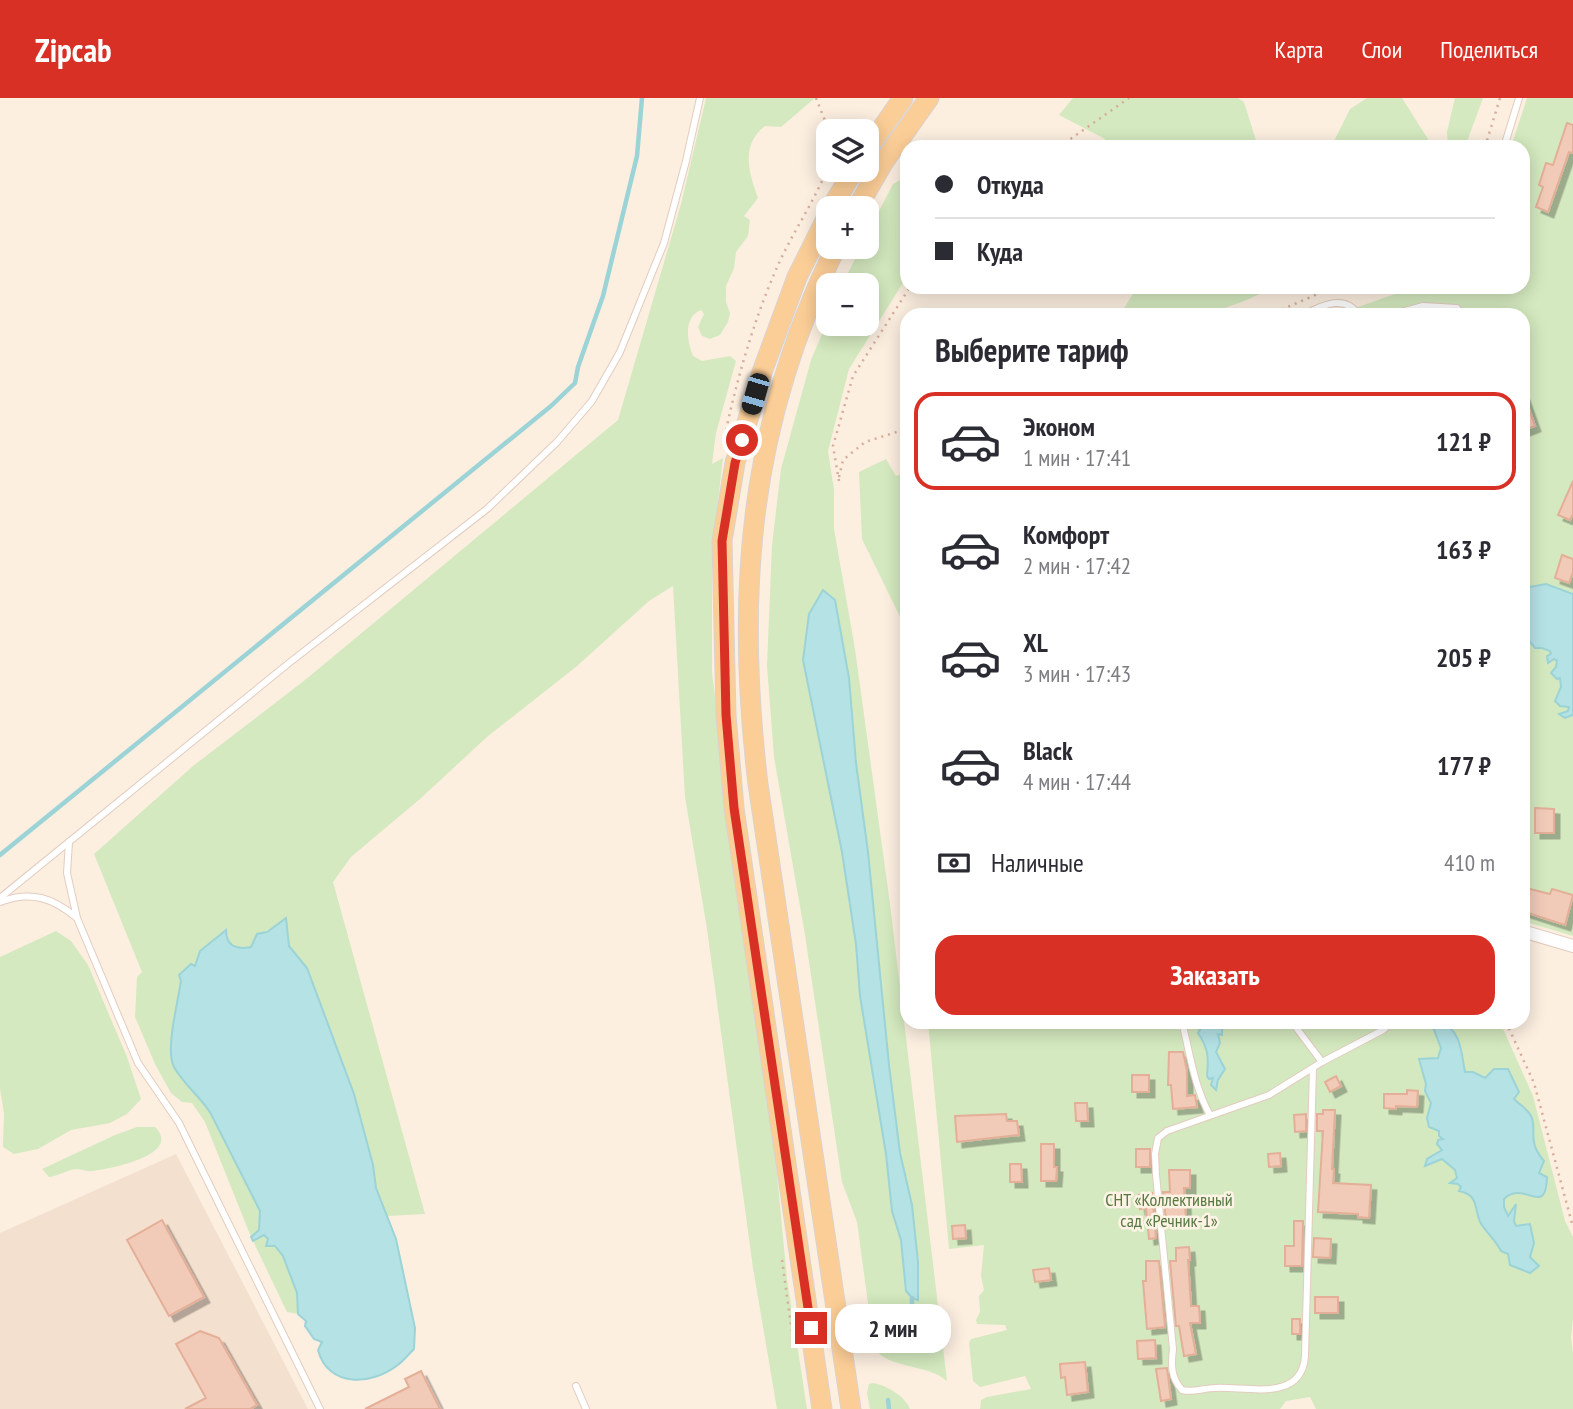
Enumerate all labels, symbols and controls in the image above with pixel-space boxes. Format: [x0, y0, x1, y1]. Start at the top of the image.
text: Zipcab [35, 28, 112, 71]
text: Карта [1275, 34, 1323, 65]
text: Слои [1361, 34, 1402, 65]
text: Поделиться [1440, 34, 1538, 65]
map controls [816, 119, 879, 336]
button: layers [816, 119, 879, 182]
text: Откуда [977, 168, 1044, 201]
button: + [816, 196, 879, 259]
text: Куда [977, 235, 1023, 268]
button: − [816, 273, 879, 336]
text: Выберите тариф [935, 329, 1129, 371]
car [740, 371, 771, 417]
icon: car [939, 410, 1002, 473]
text: Эконом [1023, 410, 1095, 443]
route start [726, 424, 758, 456]
text: 121 ₽ [1436, 425, 1491, 458]
text: 1 мин · 17:41 [1023, 443, 1131, 472]
icon: car [939, 518, 1002, 581]
text: Комфорт [1023, 518, 1109, 551]
text: 163 ₽ [1436, 533, 1491, 566]
text: 2 мин · 17:42 [1023, 551, 1131, 580]
icon: car [939, 626, 1002, 689]
text: XL [1023, 626, 1048, 659]
text: 205 ₽ [1436, 641, 1491, 674]
text: 3 мин · 17:43 [1023, 659, 1131, 688]
icon: car [939, 734, 1002, 797]
text: Black [1023, 734, 1073, 767]
text: 177 ₽ [1437, 749, 1491, 782]
text: 4 мин · 17:44 [1023, 767, 1131, 796]
icon: cash [935, 844, 973, 882]
text: Наличные [991, 846, 1084, 879]
text: 410 m [1444, 848, 1495, 877]
button: Заказать [935, 935, 1495, 1015]
park label: СНТ «Коллективный сад «Речник-1» [1105, 1188, 1233, 1232]
callout: 2 мин [836, 1304, 951, 1352]
route end [795, 1312, 827, 1344]
text: 2 мин [868, 1314, 918, 1343]

